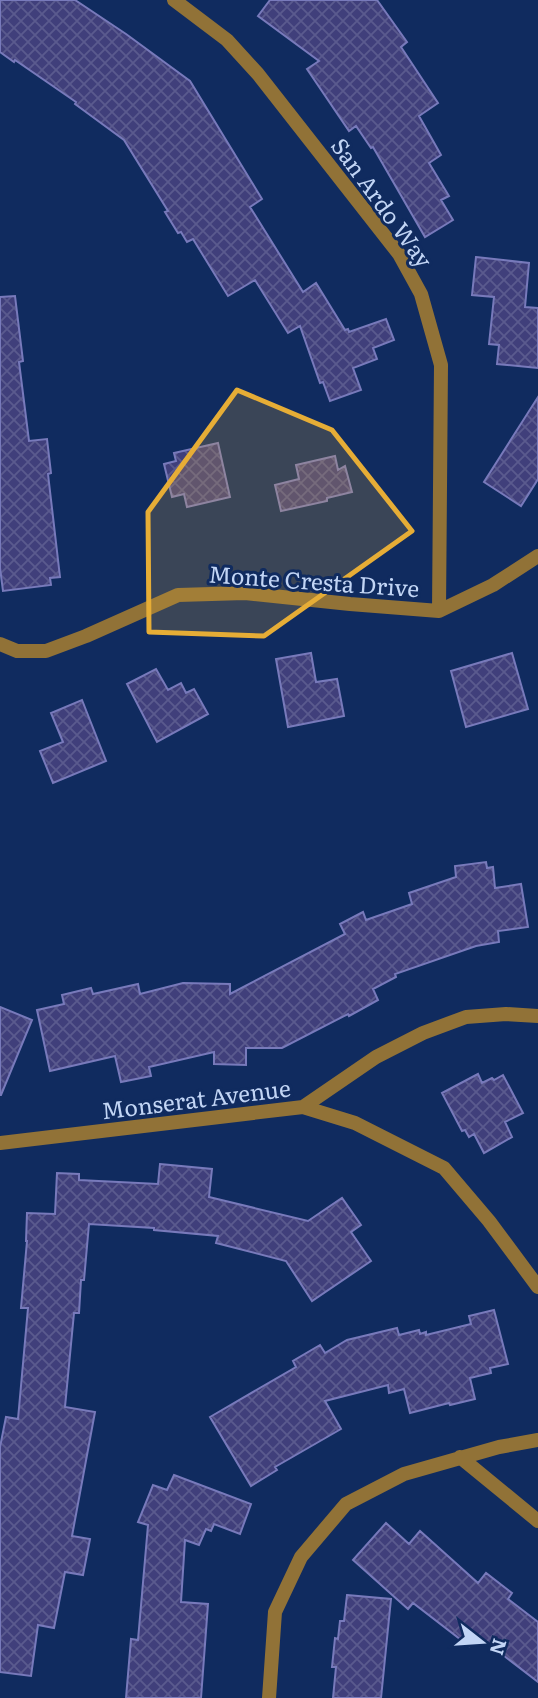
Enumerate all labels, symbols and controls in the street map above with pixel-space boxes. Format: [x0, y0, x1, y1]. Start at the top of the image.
street label: San Ardo Way [324, 130, 442, 275]
street label: Monte Cresta Drive [208, 556, 421, 604]
street label: Monserat Avenue [100, 1070, 293, 1126]
north arrow [447, 1607, 517, 1677]
text: N [483, 1636, 515, 1659]

